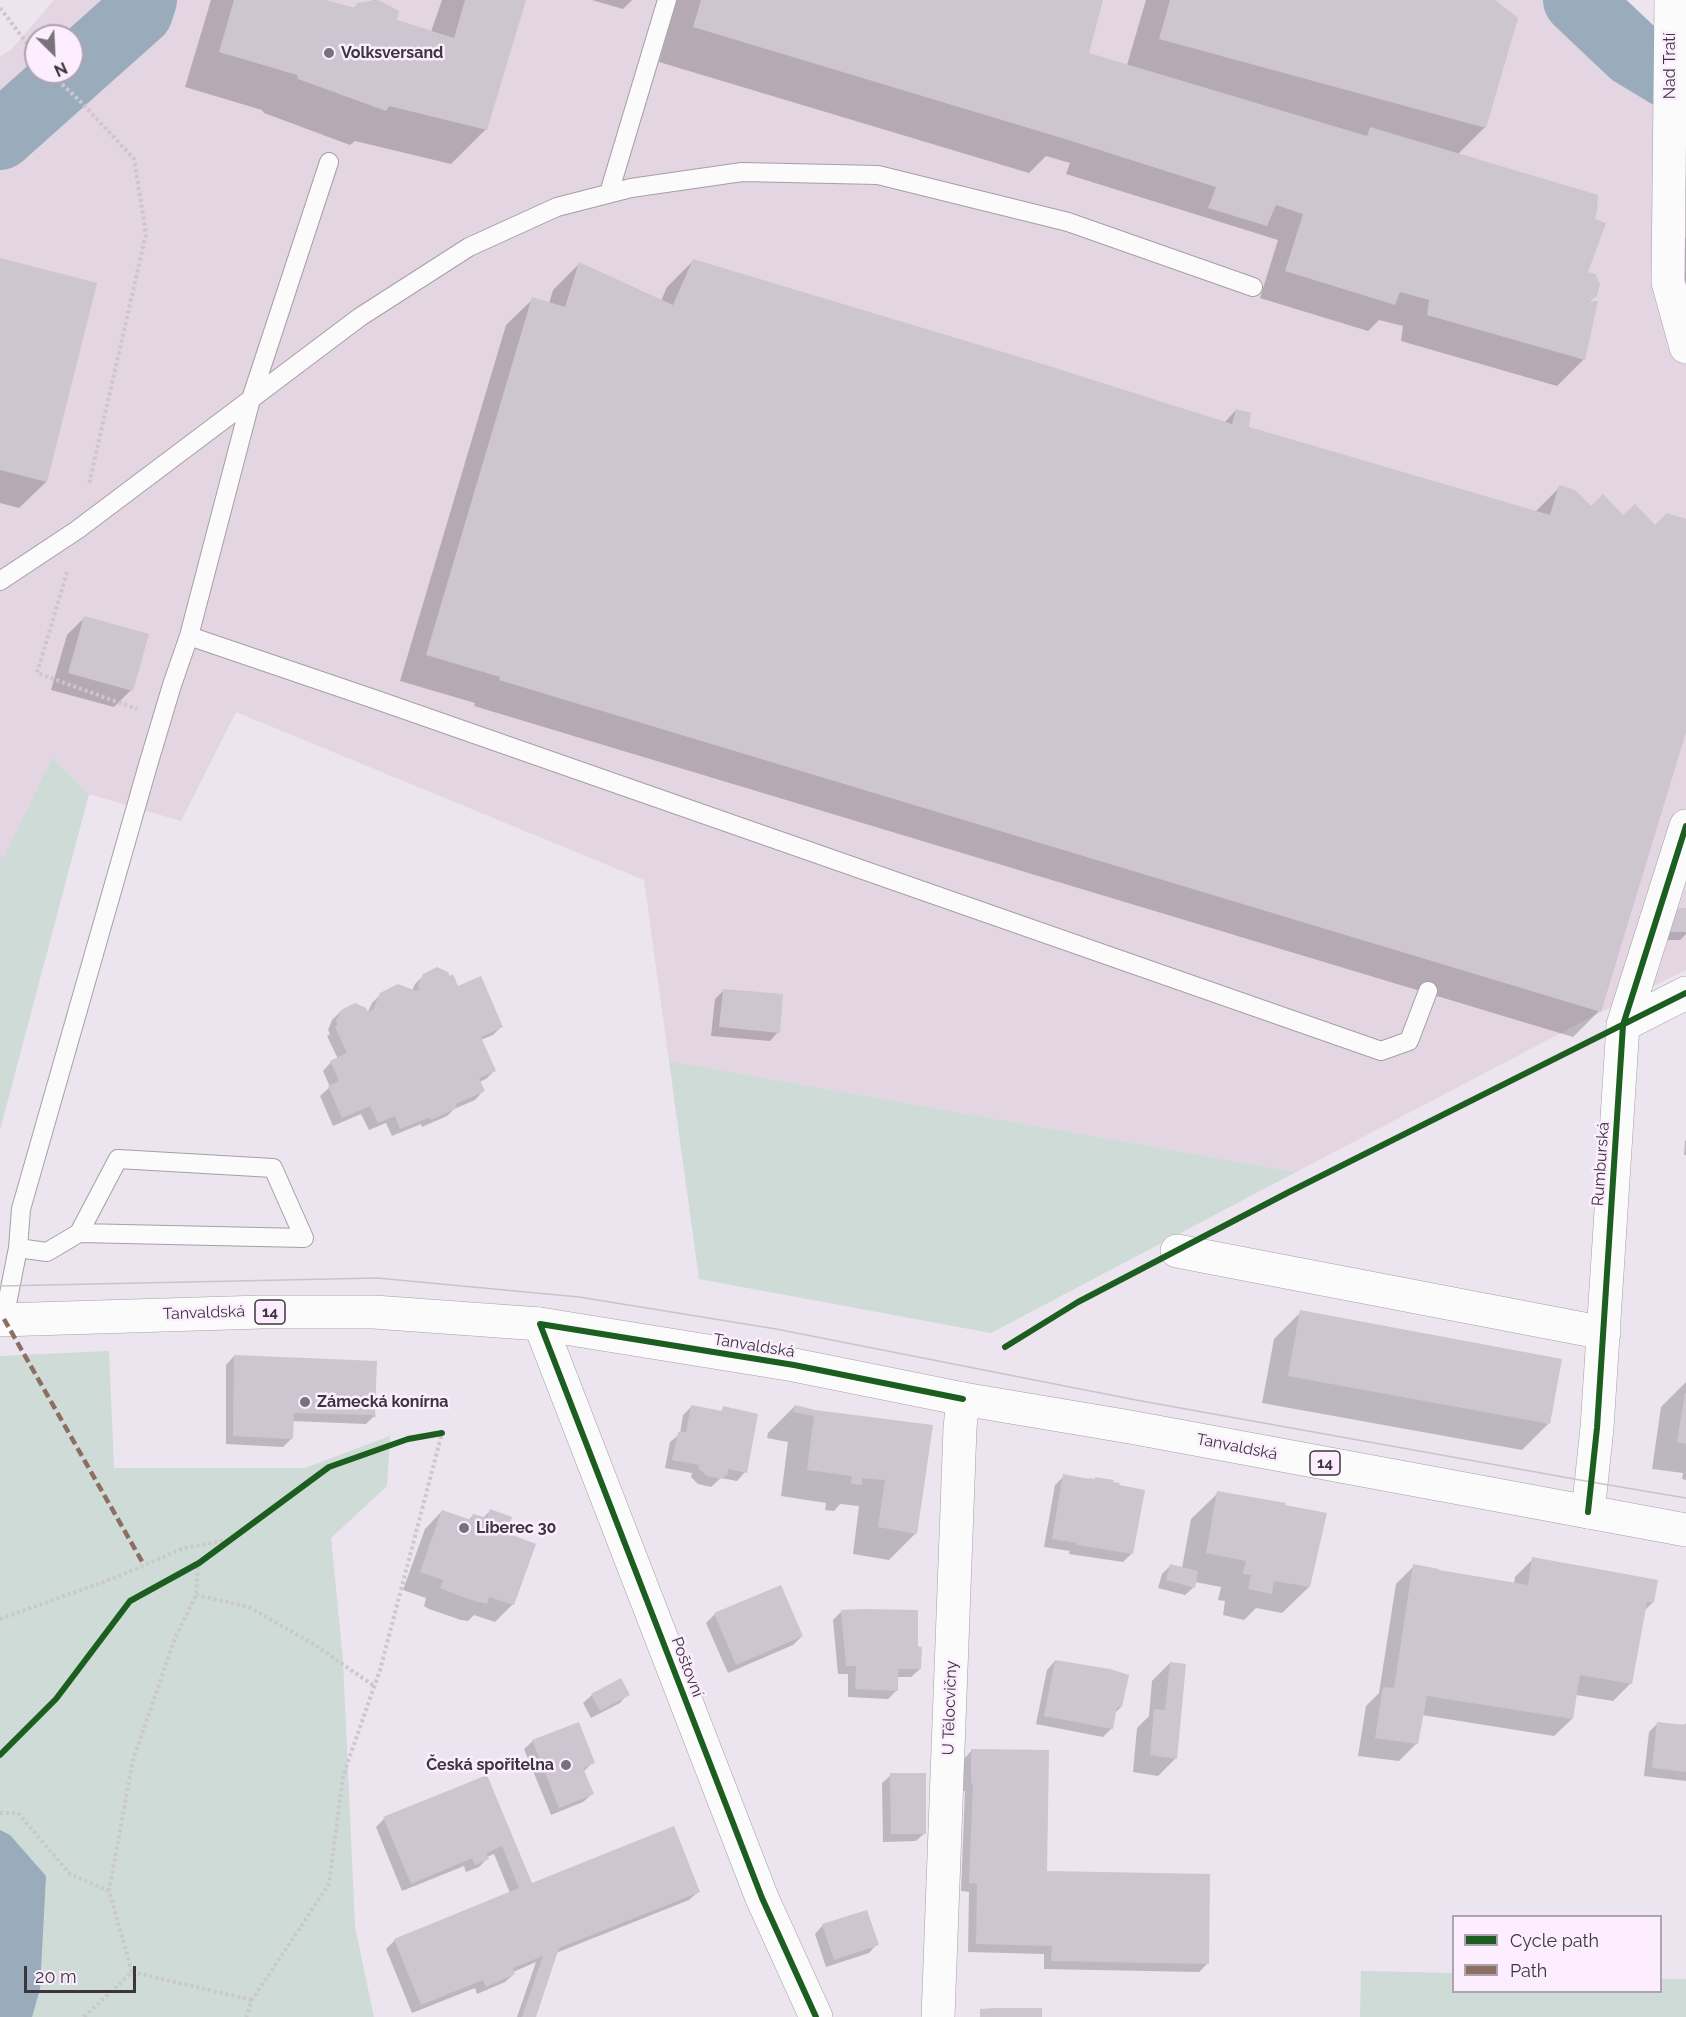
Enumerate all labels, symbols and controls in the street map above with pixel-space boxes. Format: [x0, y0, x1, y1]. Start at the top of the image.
north arrow [24, 24, 84, 84]
street label: Nad Tratí [1660, 33, 1680, 99]
place label: Volksversand [341, 43, 443, 63]
marker: Volksversand [322, 46, 336, 60]
text: N [51, 58, 70, 80]
street label: Rumburská [1588, 1121, 1614, 1207]
road number: 14 [255, 1300, 285, 1324]
street label: Tanvaldská [163, 1302, 245, 1324]
street label: Tanvaldská [712, 1330, 796, 1362]
place label: Zámecká konírna [317, 1392, 449, 1412]
marker: Zámecká konírna [298, 1395, 312, 1409]
street label: Tanvaldská [1195, 1430, 1279, 1464]
road number: 14 [1310, 1451, 1340, 1475]
place label: Liberec 30 [476, 1518, 556, 1538]
marker: Liberec 30 [457, 1521, 471, 1535]
street label: Poštovní [667, 1634, 707, 1700]
street label: U Tělocvičny [939, 1660, 961, 1756]
place label: Česká spořitelna [426, 1755, 554, 1775]
marker: Česká spořitelna [559, 1758, 573, 1772]
legend [1452, 1915, 1662, 1993]
text: Cycle path [1510, 1930, 1599, 1951]
scale bar [27, 1954, 140, 1992]
text: Path [1510, 1960, 1547, 1981]
text: 20 m [35, 1966, 77, 1987]

